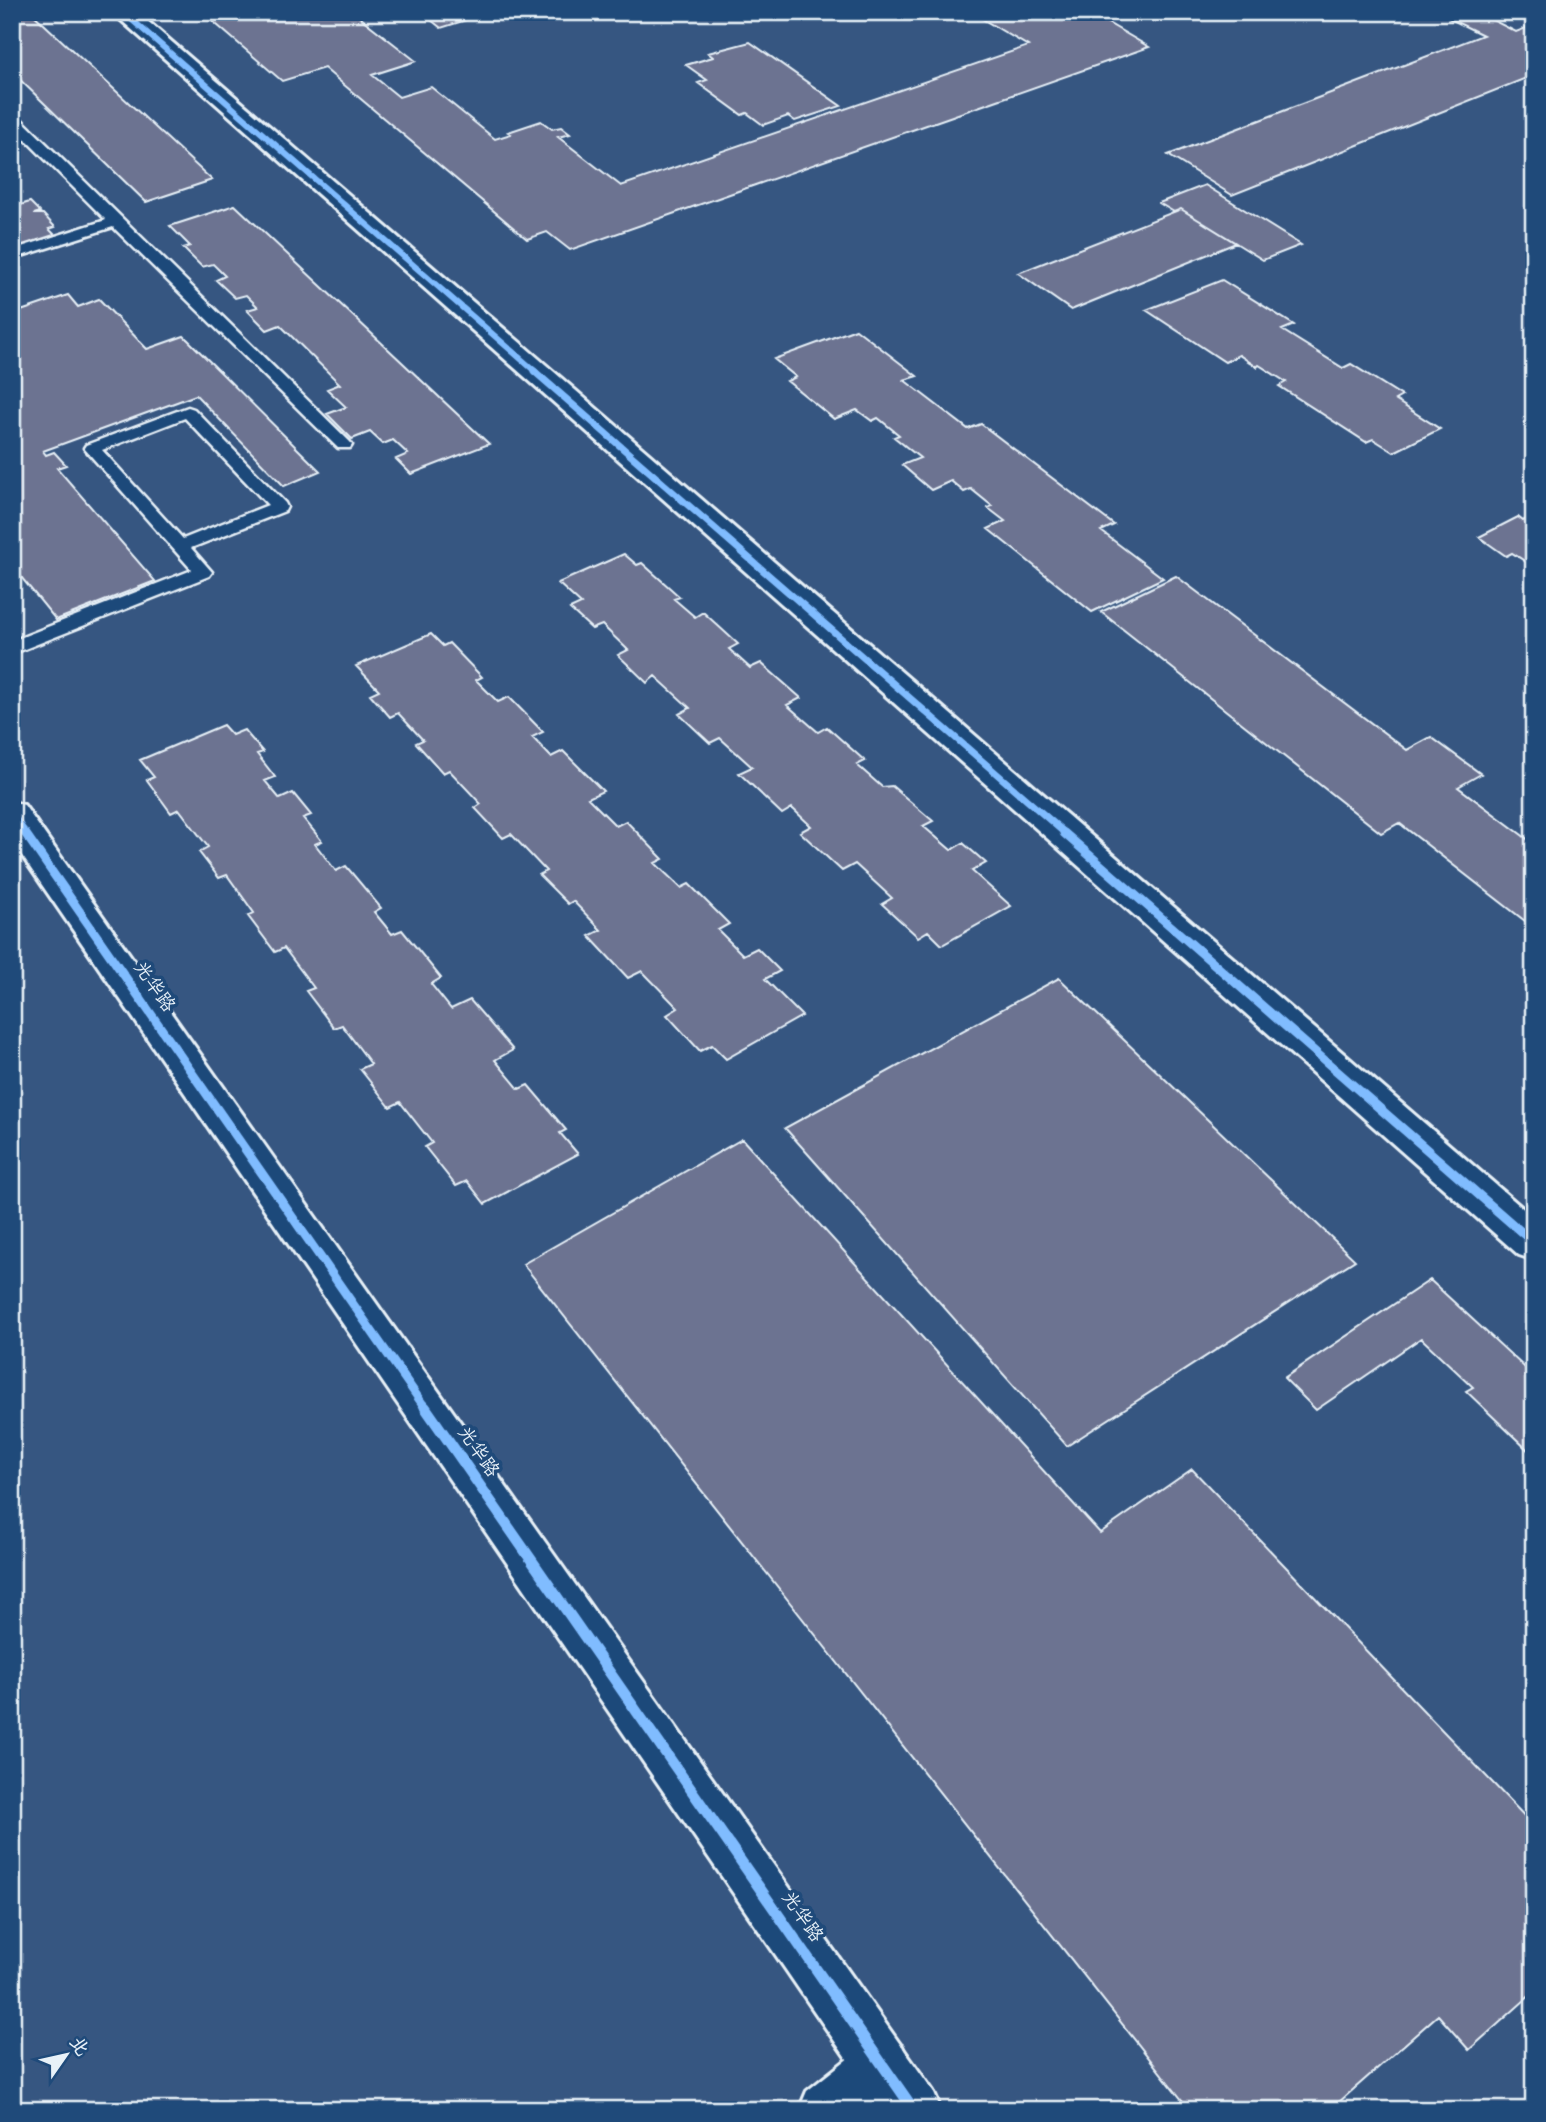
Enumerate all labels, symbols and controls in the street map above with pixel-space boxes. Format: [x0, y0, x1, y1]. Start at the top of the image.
street label: 光华路 [125, 955, 183, 1019]
street label: 光华路 [449, 1420, 507, 1484]
street label: 光华路 [773, 1885, 831, 1949]
north arrow [32, 2021, 102, 2090]
text: 北 [61, 2030, 96, 2063]

